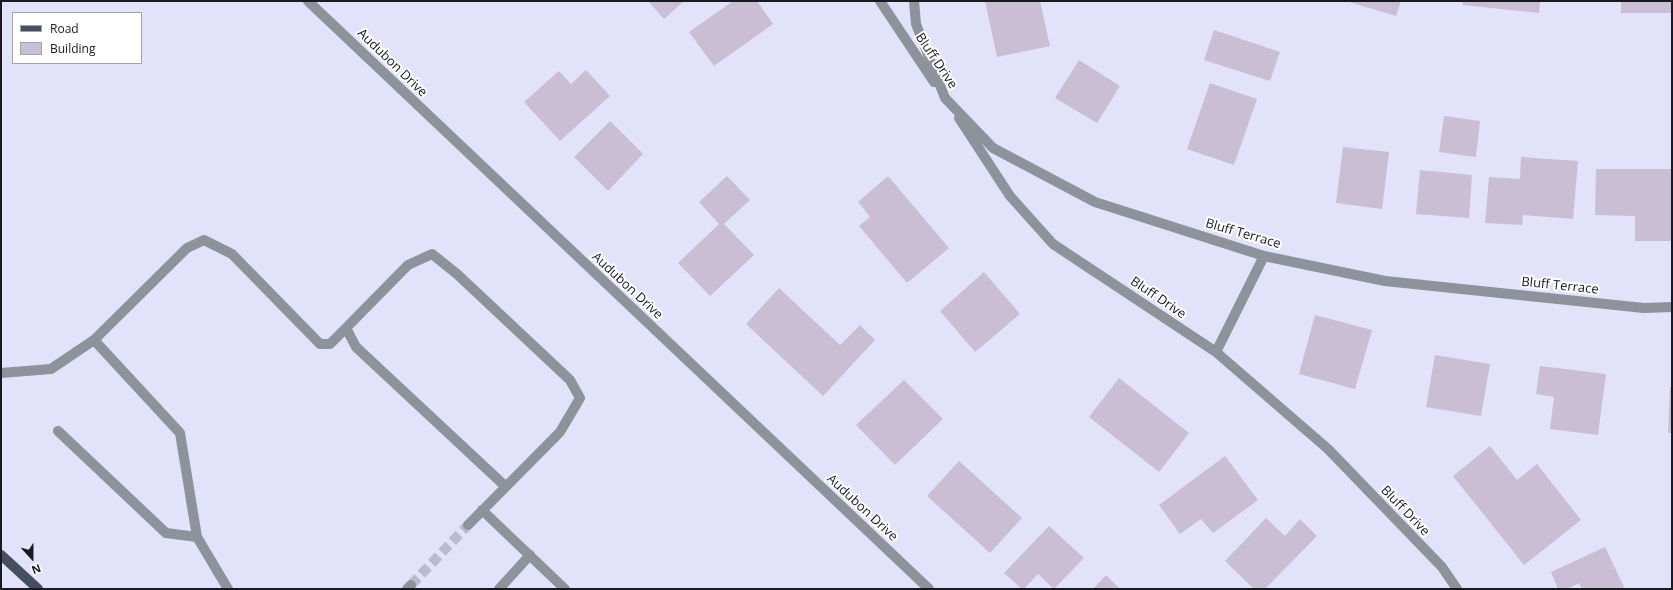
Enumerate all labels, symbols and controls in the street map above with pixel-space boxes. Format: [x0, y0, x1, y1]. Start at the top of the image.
legend [12, 12, 142, 64]
text: Road [50, 20, 79, 37]
street label: Audubon Drive [354, 26, 430, 100]
street label: Bluff Drive [912, 30, 960, 92]
text: Building [50, 40, 95, 57]
street label: Bluff Terrace [1204, 216, 1282, 252]
street label: Audubon Drive [588, 249, 666, 323]
street label: Bluff Drive [1127, 274, 1189, 322]
street label: Bluff Terrace [1521, 274, 1599, 298]
street label: Audubon Drive [823, 471, 901, 545]
street label: Bluff Drive [1377, 483, 1433, 539]
north arrow [12, 538, 52, 578]
text: N [30, 561, 43, 578]

